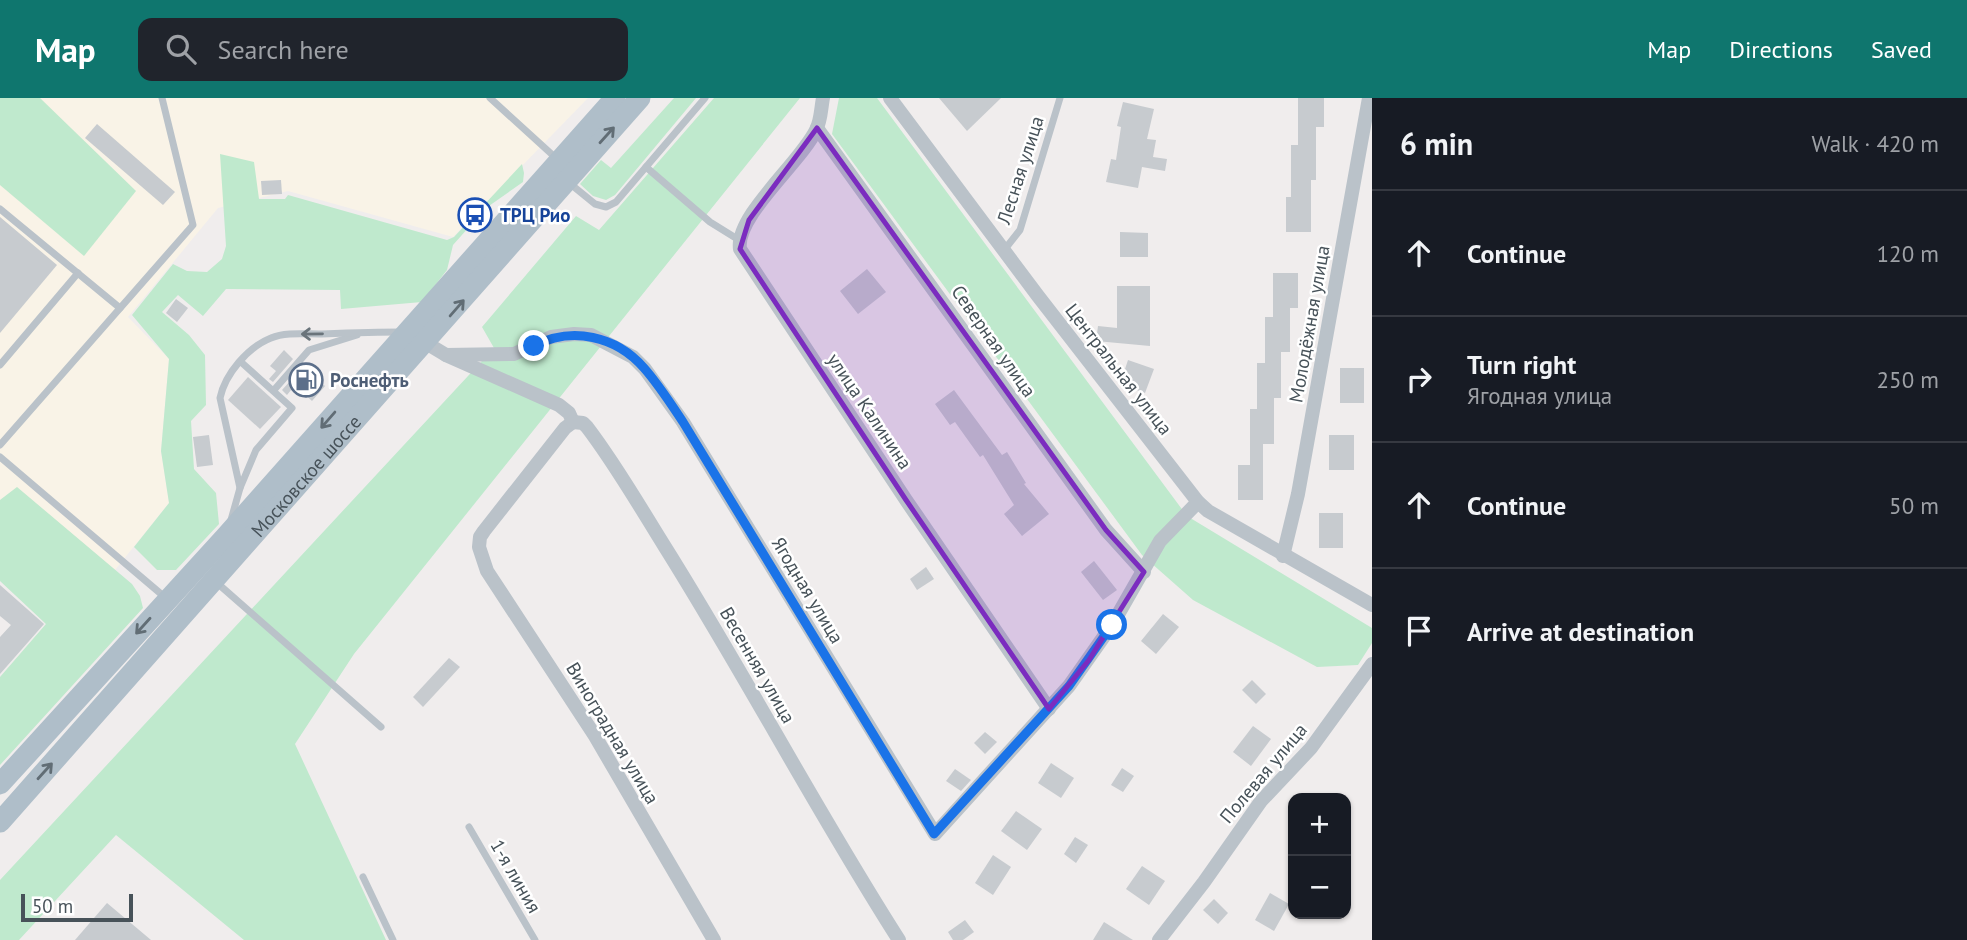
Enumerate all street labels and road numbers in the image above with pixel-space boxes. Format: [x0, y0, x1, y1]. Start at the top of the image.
street label: Лесная улица [991, 113, 1049, 228]
street label: Молодёжная улица [1283, 244, 1335, 404]
street label: Северная улица [946, 280, 1042, 402]
street label: Центральная улица [1060, 298, 1178, 440]
street label: улица Калинина [822, 348, 918, 474]
street label: Московское шоссе [246, 410, 366, 542]
street label: Ягодная улица [767, 532, 849, 648]
street label: Весенняя улица [715, 603, 801, 727]
street label: Виноградная улица [561, 658, 665, 808]
street label: Полевая улица [1214, 718, 1312, 828]
street label: 1-я линия [485, 835, 547, 917]

